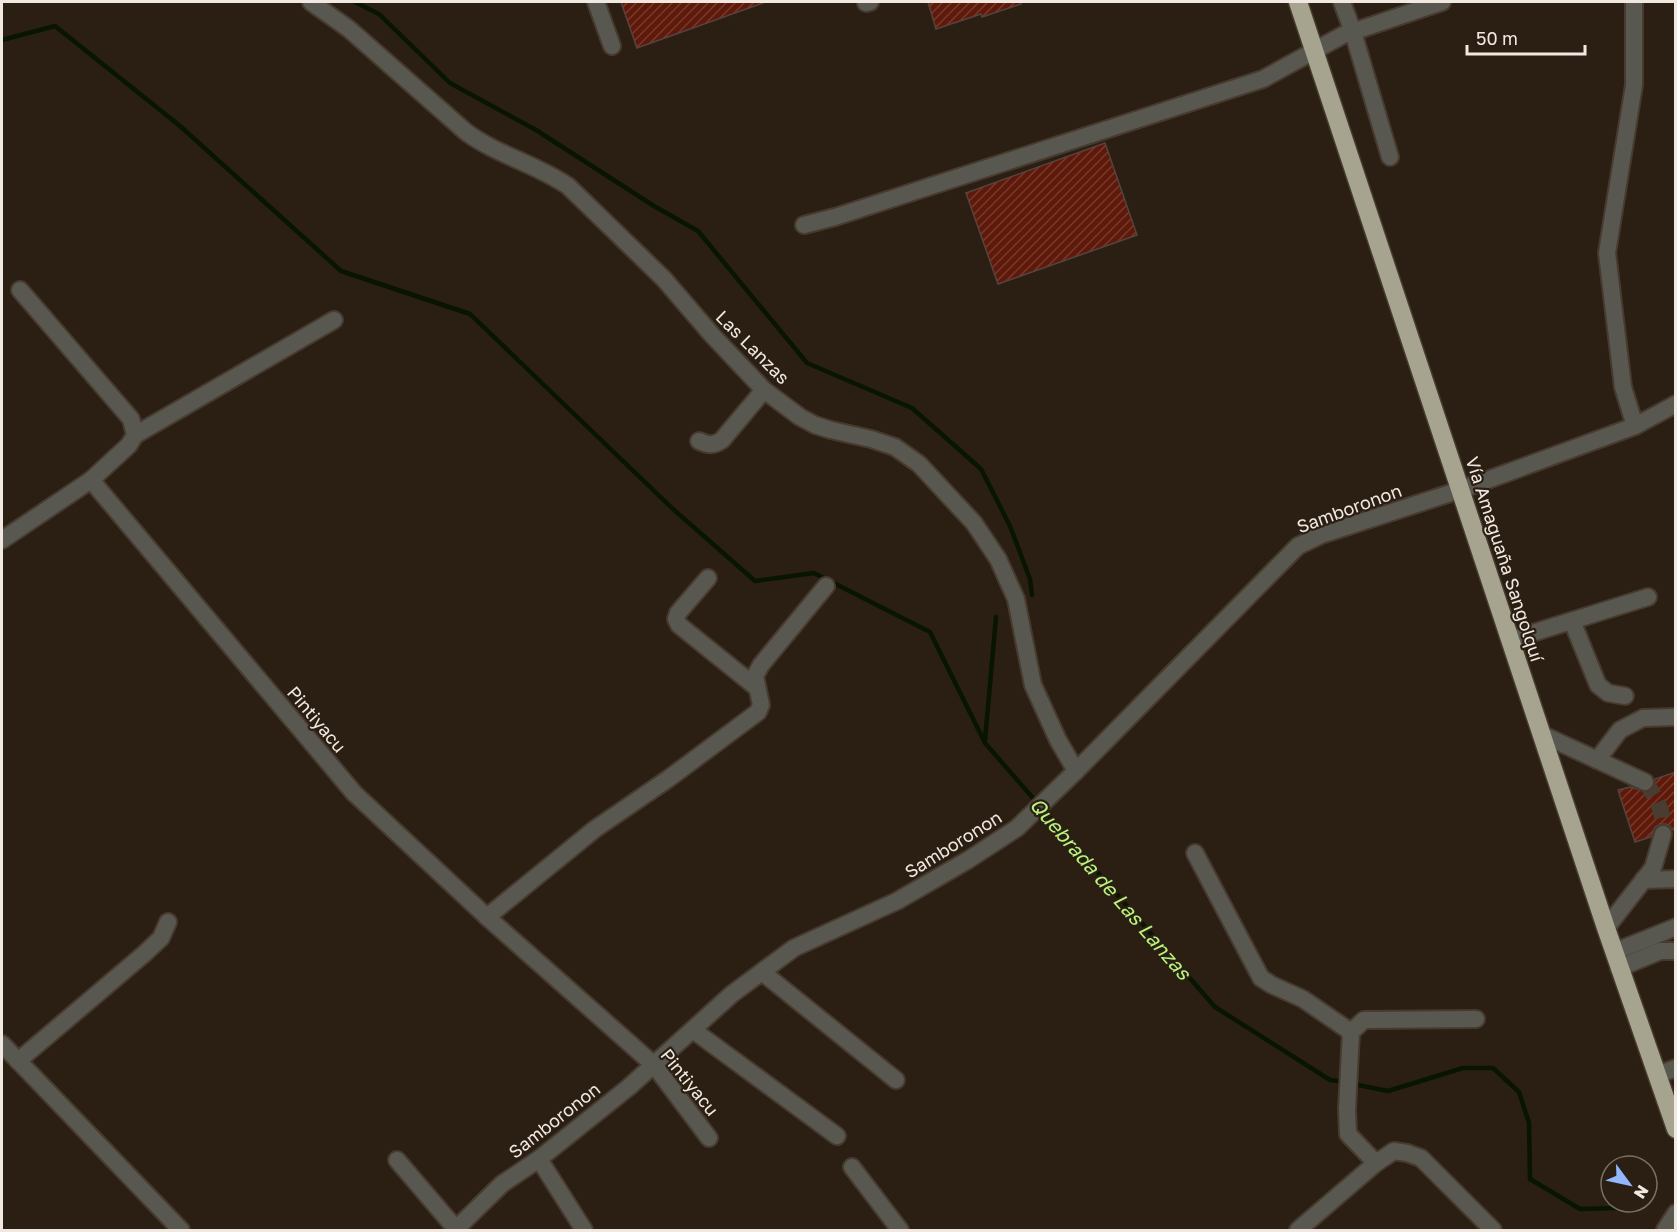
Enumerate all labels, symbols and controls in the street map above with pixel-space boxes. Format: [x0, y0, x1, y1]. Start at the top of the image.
scale bar [1467, 18, 1586, 56]
text: 50 m [1476, 27, 1518, 49]
street label: Las Lanzas [712, 306, 794, 388]
street label: Vía Amaguaña Sangolquí [1461, 454, 1549, 666]
street label: Samboronon [1294, 479, 1404, 537]
street label: Pintiyacu [283, 681, 351, 757]
water label: Quebrada de Las Lanzas [1026, 792, 1197, 985]
street label: Samboronon [900, 806, 1006, 882]
street label: Pintiyacu [656, 1044, 724, 1120]
street label: Samboronon [504, 1077, 604, 1163]
north arrow [1599, 1154, 1659, 1214]
text: N [1630, 1182, 1653, 1203]

